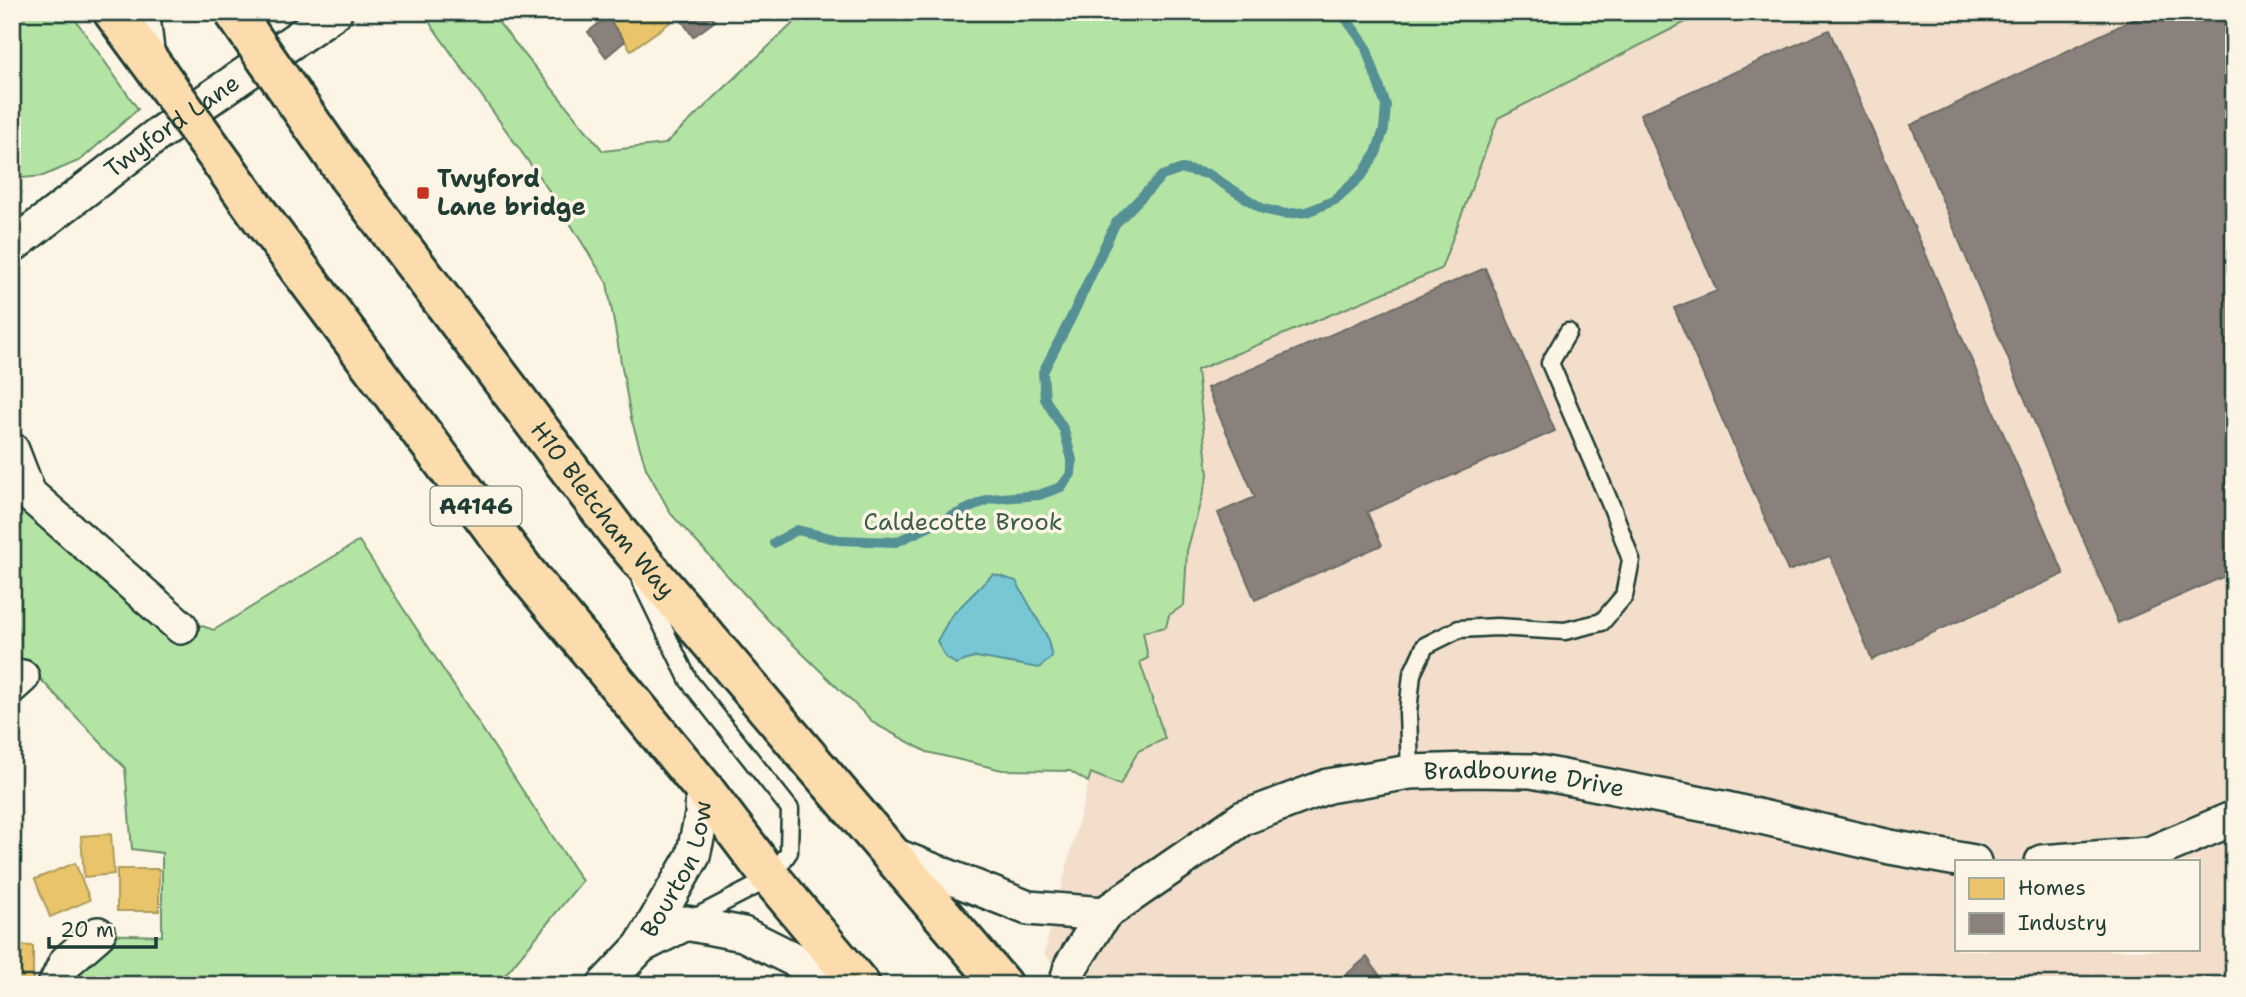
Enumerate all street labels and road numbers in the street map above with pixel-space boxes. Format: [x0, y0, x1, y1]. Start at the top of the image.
street label: Twyford Lane [98, 67, 246, 185]
street label: H10 Bletcham Way [523, 415, 682, 605]
road number: A4146 [430, 486, 522, 526]
street label: Bradbourne Drive [1423, 754, 1627, 805]
street label: Bourton Low [633, 800, 719, 943]

